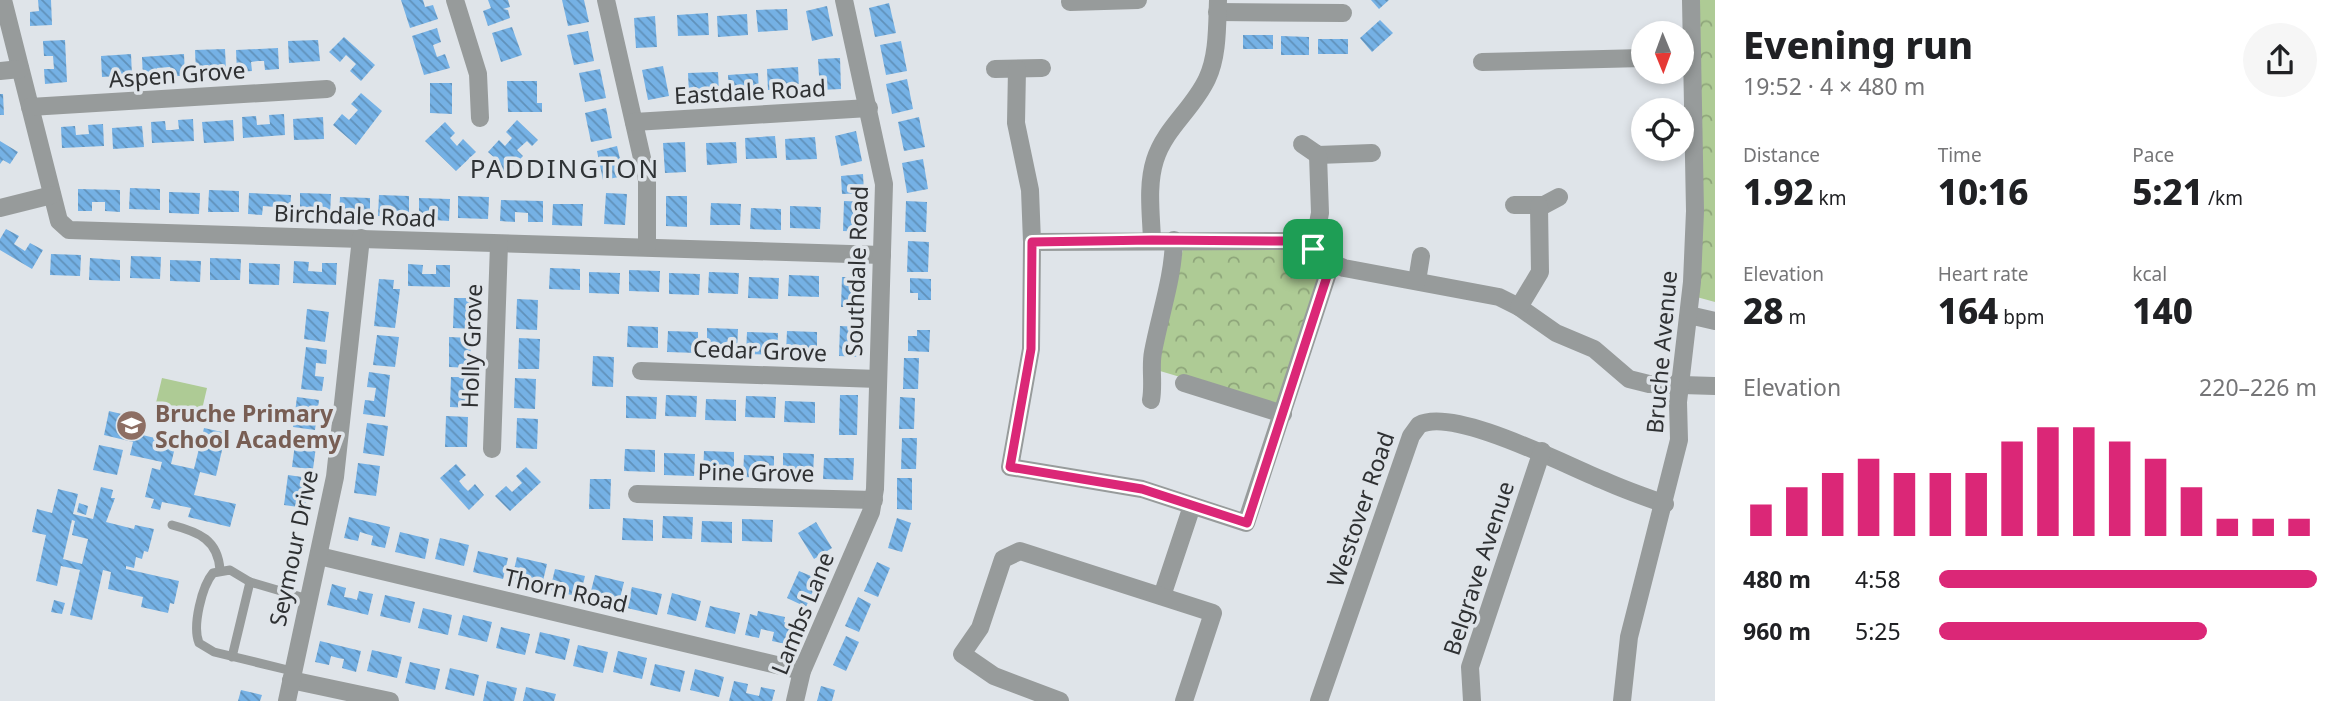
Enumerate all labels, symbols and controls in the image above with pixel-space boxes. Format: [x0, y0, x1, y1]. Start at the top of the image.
text: Evening run [1743, 18, 1973, 70]
north arrow [1631, 21, 1694, 84]
map controls [1631, 21, 1694, 161]
button: share [2243, 23, 2317, 97]
street label: Aspen Grove [108, 53, 246, 95]
text: 19:52 · 4 × 480 m [1743, 70, 1925, 102]
street label: Eastdale Road [673, 71, 827, 111]
button: locate [1631, 98, 1694, 161]
text: Distance [1743, 142, 1820, 168]
text: Time [1938, 142, 1982, 168]
text: Pace [2132, 142, 2174, 168]
district label: PADDINGTON [470, 150, 660, 186]
text: 1.92 [1743, 168, 1814, 215]
text: 10:16 [1938, 168, 2029, 215]
text: 5:21 [2132, 168, 2203, 215]
street label: Southdale Road [837, 185, 875, 357]
text: km [1814, 185, 1847, 211]
text: /km [2203, 185, 2243, 211]
street label: Birchdale Road [273, 196, 437, 234]
pin [1283, 219, 1343, 279]
icon: arrive [1294, 230, 1332, 268]
text: Elevation [1743, 261, 1824, 287]
text: Heart rate [1938, 261, 2028, 287]
text: kcal [2132, 261, 2167, 287]
street label: Bruche Avenue [1638, 269, 1684, 435]
street label: Holly Grove [453, 283, 489, 409]
text: 28 [1743, 287, 1783, 334]
text: 164 [1938, 287, 1998, 334]
text: 140 [2132, 287, 2193, 334]
text: m [1783, 304, 1806, 330]
text: bpm [1998, 304, 2044, 330]
street label: Cedar Grove [693, 332, 827, 368]
text: Elevation [1743, 371, 1841, 403]
text: 220–226 m [2199, 371, 2317, 403]
place label: Bruche Primary School Academy [155, 397, 342, 455]
school or university icon: Bruche Primary School Academy [115, 409, 149, 443]
street label: Westover Road [1318, 427, 1402, 591]
street label: Pine Grove [697, 455, 815, 489]
street label: Seymour Drive [261, 467, 325, 629]
street label: Belgrave Avenue [1435, 477, 1521, 659]
street label: Lambs Lane [763, 547, 841, 679]
street label: Thorn Road [501, 560, 631, 620]
text: 480 m [1743, 563, 1811, 595]
text: 4:58 [1855, 563, 1901, 595]
text: 960 m [1743, 615, 1811, 647]
text: 5:25 [1855, 615, 1901, 647]

